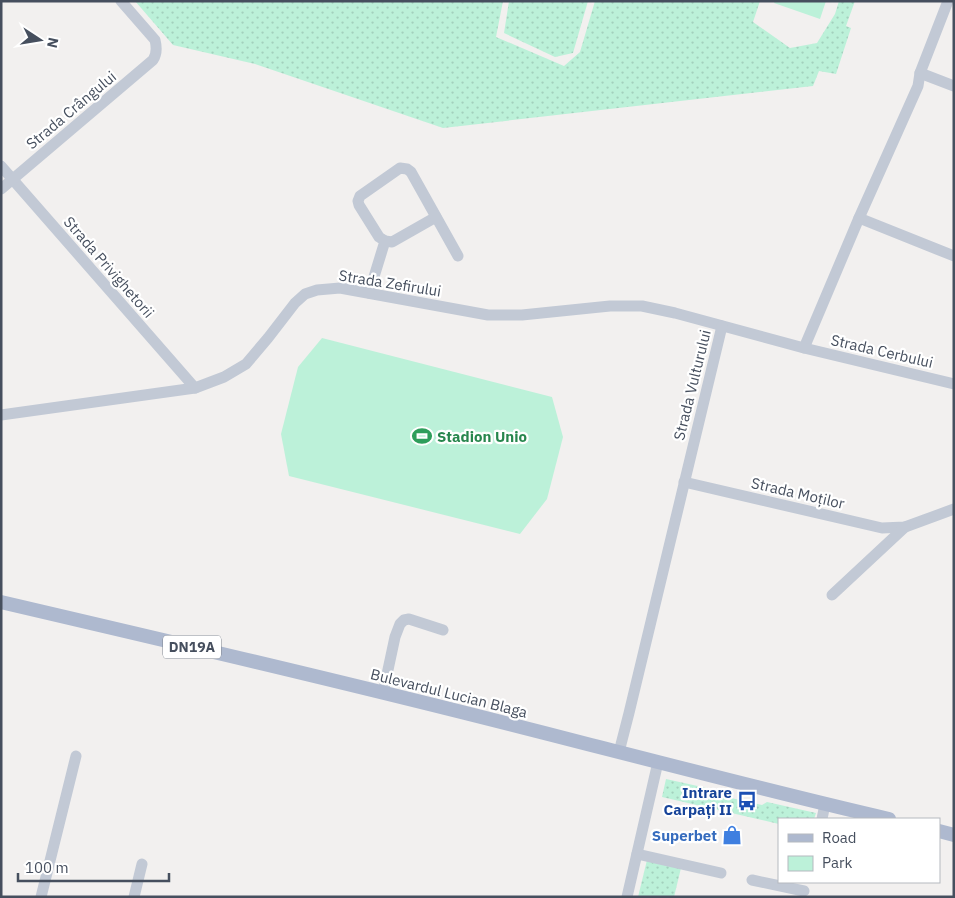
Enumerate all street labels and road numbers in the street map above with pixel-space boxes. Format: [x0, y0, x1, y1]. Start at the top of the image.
street label: Strada Crângului [22, 67, 120, 153]
street label: Strada Privighetorii [60, 212, 158, 322]
street label: Strada Zefirului [337, 266, 443, 300]
street label: Strada Vulturului [669, 328, 715, 442]
street label: Strada Cerbului [829, 330, 935, 372]
street label: Strada Moților [749, 473, 847, 513]
road number: DN19A [163, 636, 221, 659]
street label: Bulevardul Lucian Blaga [369, 664, 529, 722]

